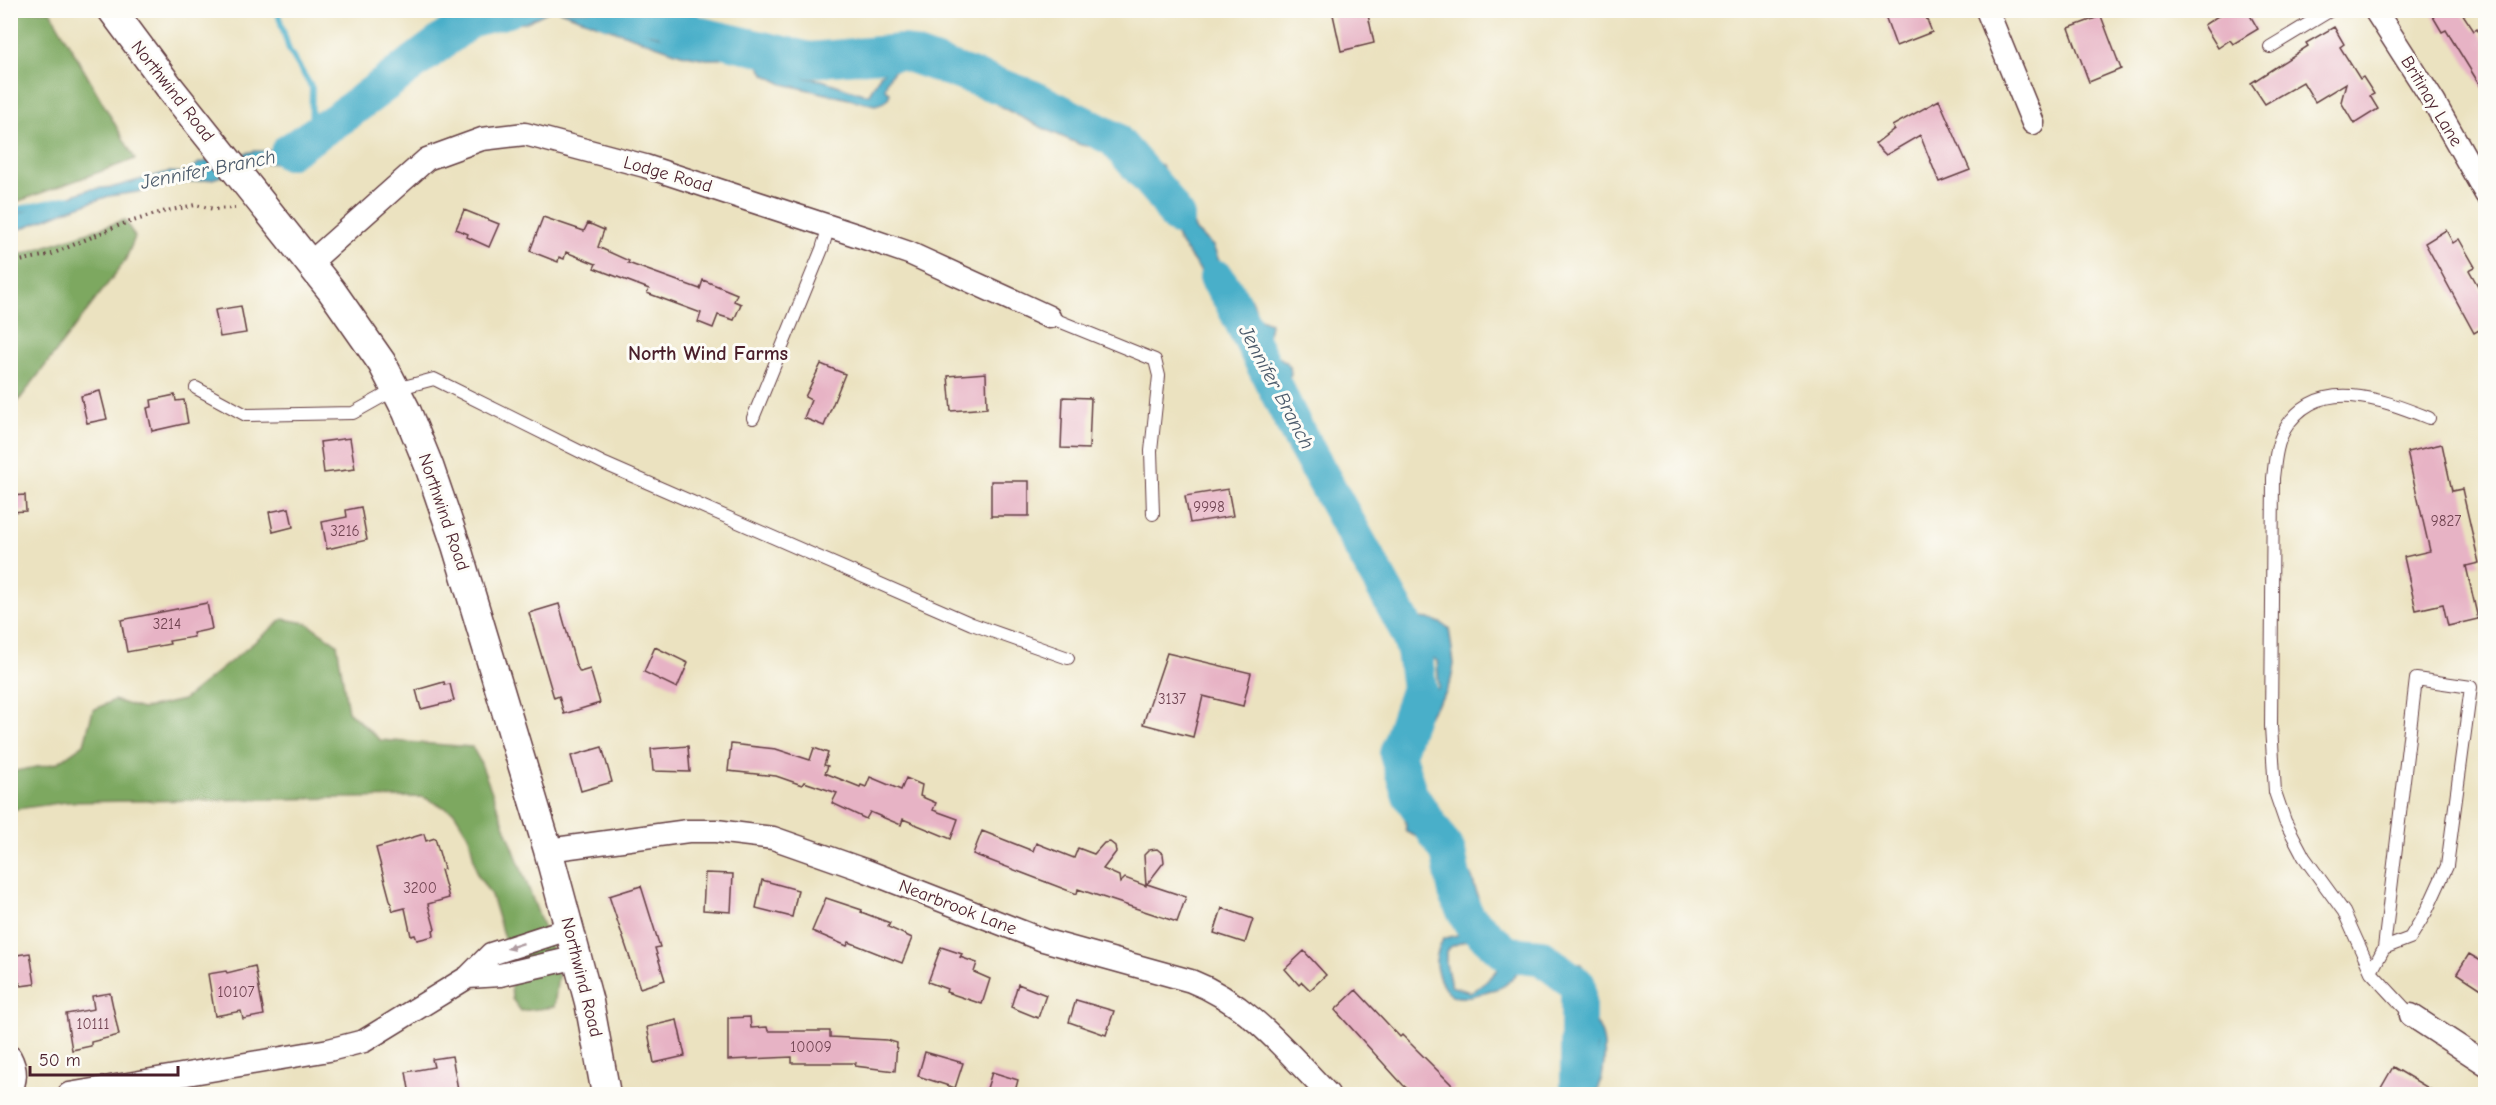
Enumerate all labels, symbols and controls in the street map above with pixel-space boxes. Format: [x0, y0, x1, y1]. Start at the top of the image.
street label: Northwind Road [127, 37, 219, 146]
street label: Britinay Lane [2396, 52, 2467, 150]
water label: Jennifer Branch [138, 145, 278, 194]
street label: Lodge Road [621, 152, 715, 197]
water label: Jennifer Branch [1234, 320, 1319, 453]
district label: North Wind Farms [628, 342, 788, 365]
street label: Northwind Road [414, 451, 473, 574]
house number: 9998 [1193, 498, 1225, 516]
house number: 9827 [2431, 512, 2461, 530]
house number: 3216 [330, 522, 360, 540]
house number: 3214 [153, 615, 181, 633]
house number: 3137 [1158, 690, 1186, 708]
street label: Nearbrook Lane [896, 875, 1020, 940]
house number: 3200 [403, 879, 437, 897]
street label: Northwind Road [557, 915, 607, 1039]
one-way arrow [506, 942, 524, 951]
house number: 10107 [217, 983, 255, 1001]
house number: 10111 [77, 1015, 110, 1033]
house number: 10009 [790, 1038, 832, 1056]
scale bar [30, 1039, 178, 1077]
text: 50 m [39, 1050, 81, 1071]

